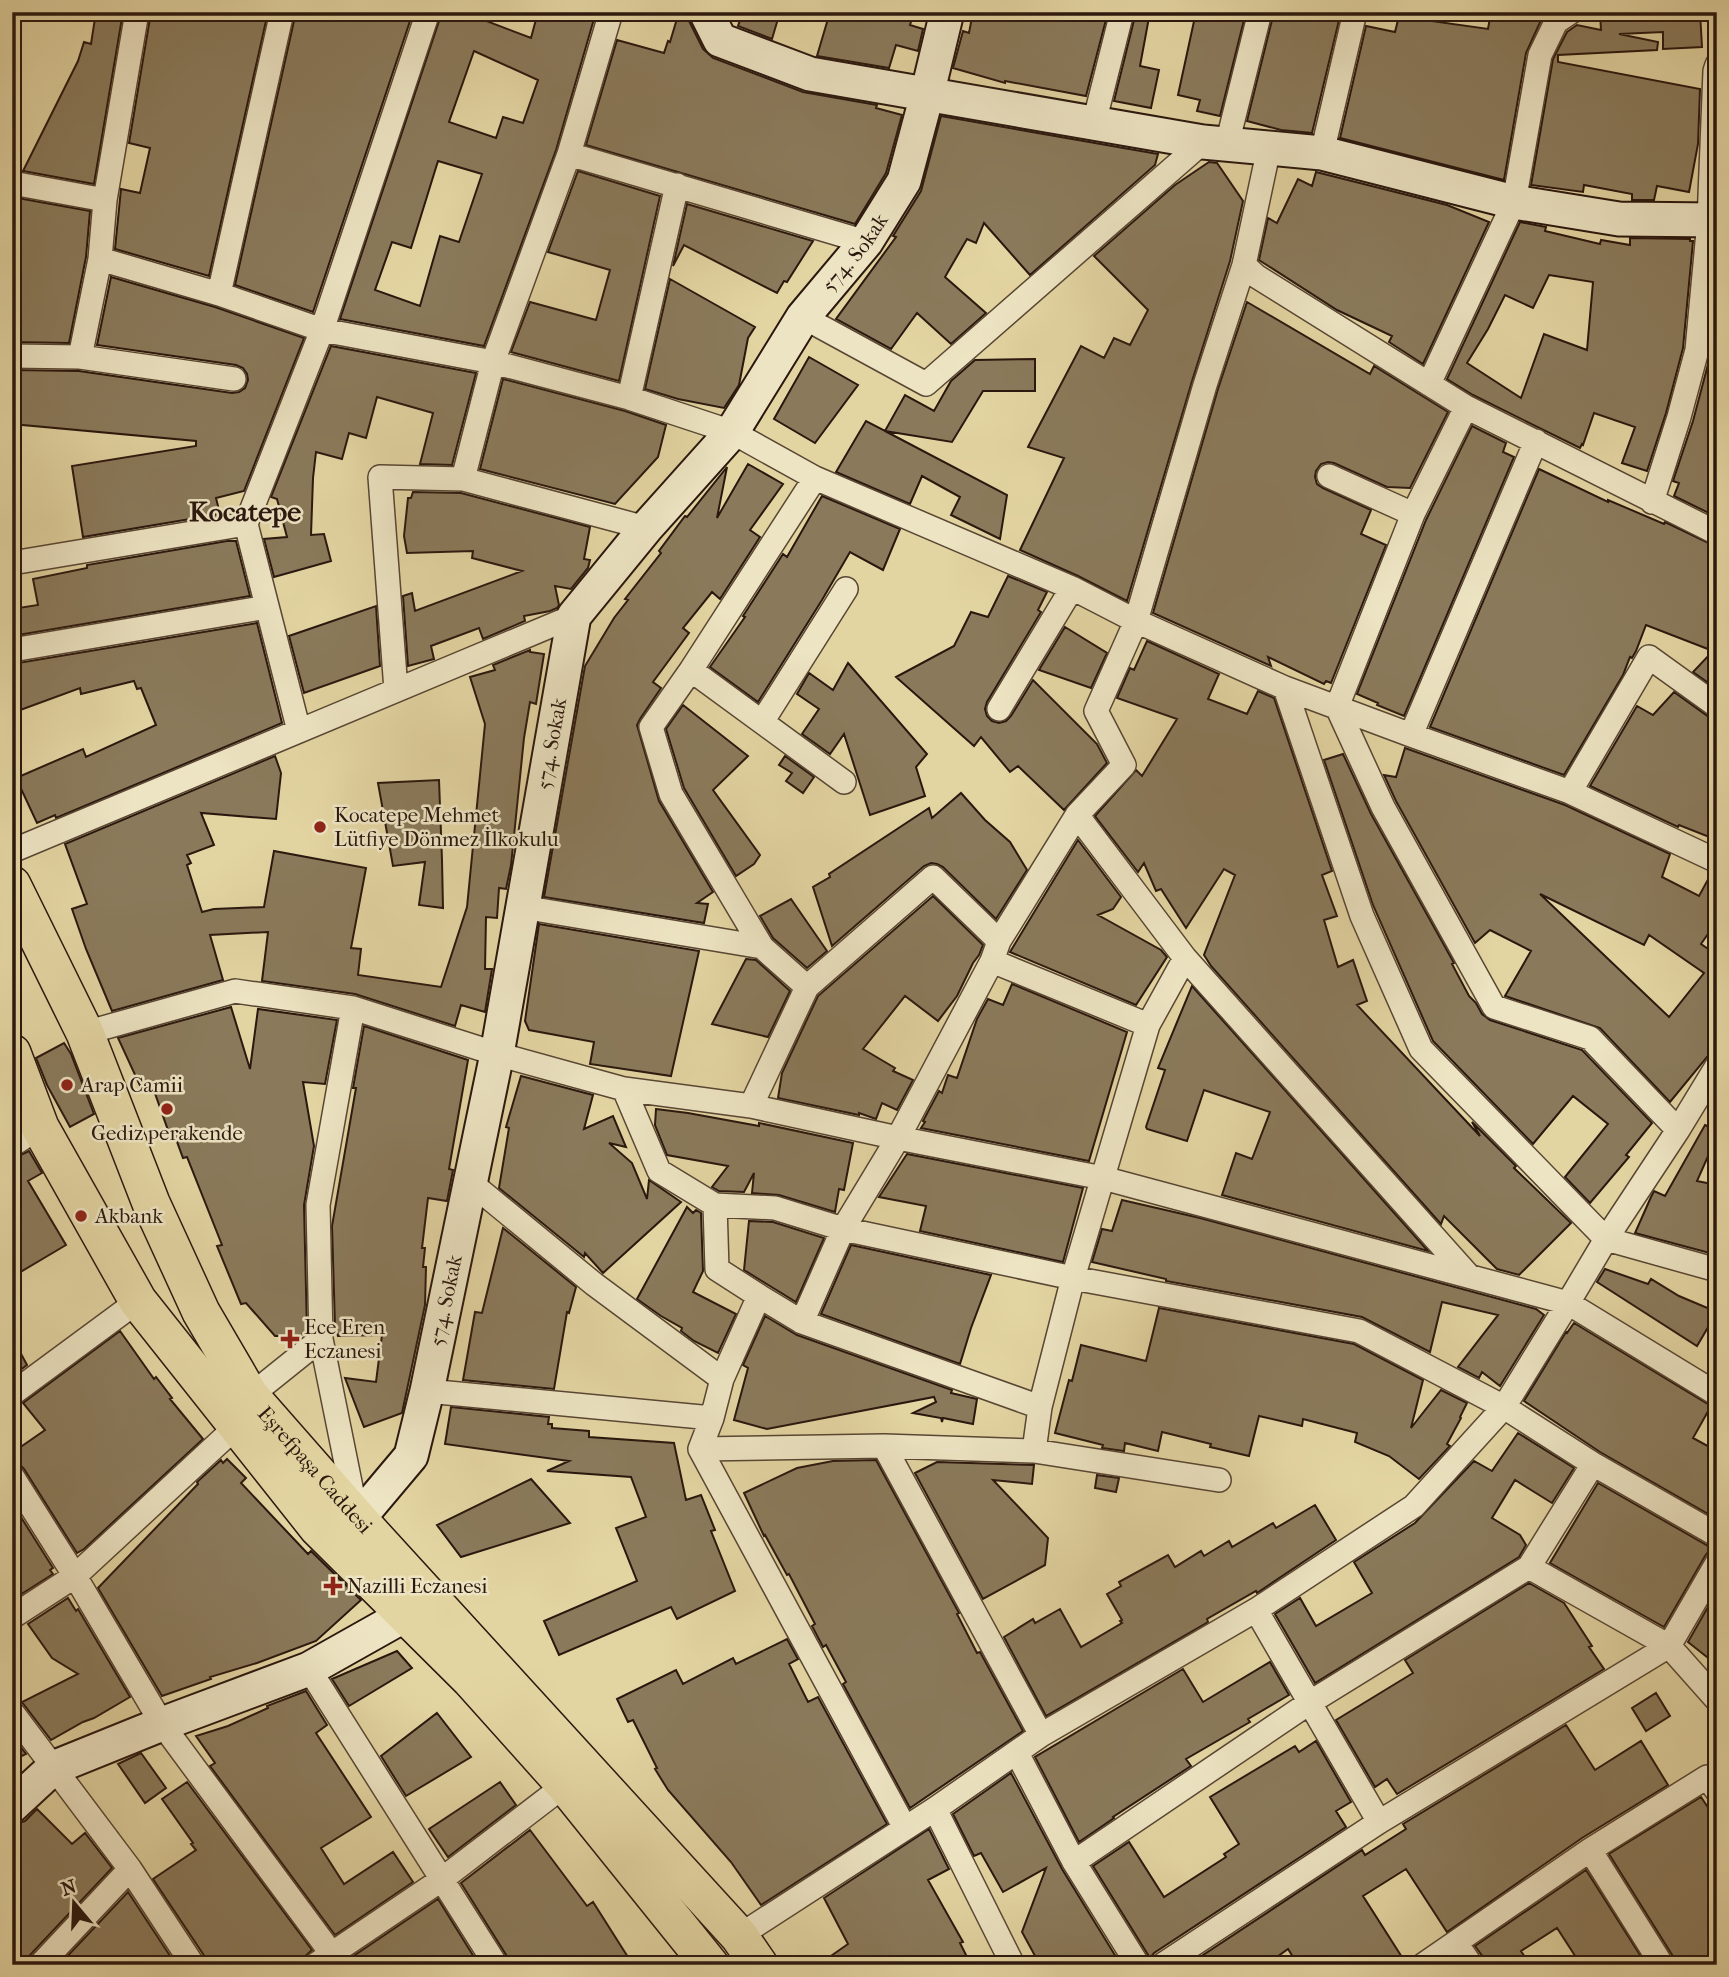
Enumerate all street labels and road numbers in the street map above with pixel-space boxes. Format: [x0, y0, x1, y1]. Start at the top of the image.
street label: 574. Sokak [817, 209, 893, 297]
street label: 574. Sokak [532, 696, 571, 792]
street label: 574. Sokak [425, 1253, 467, 1349]
street label: Eşrefpaşa Caddesi [253, 1402, 377, 1538]

